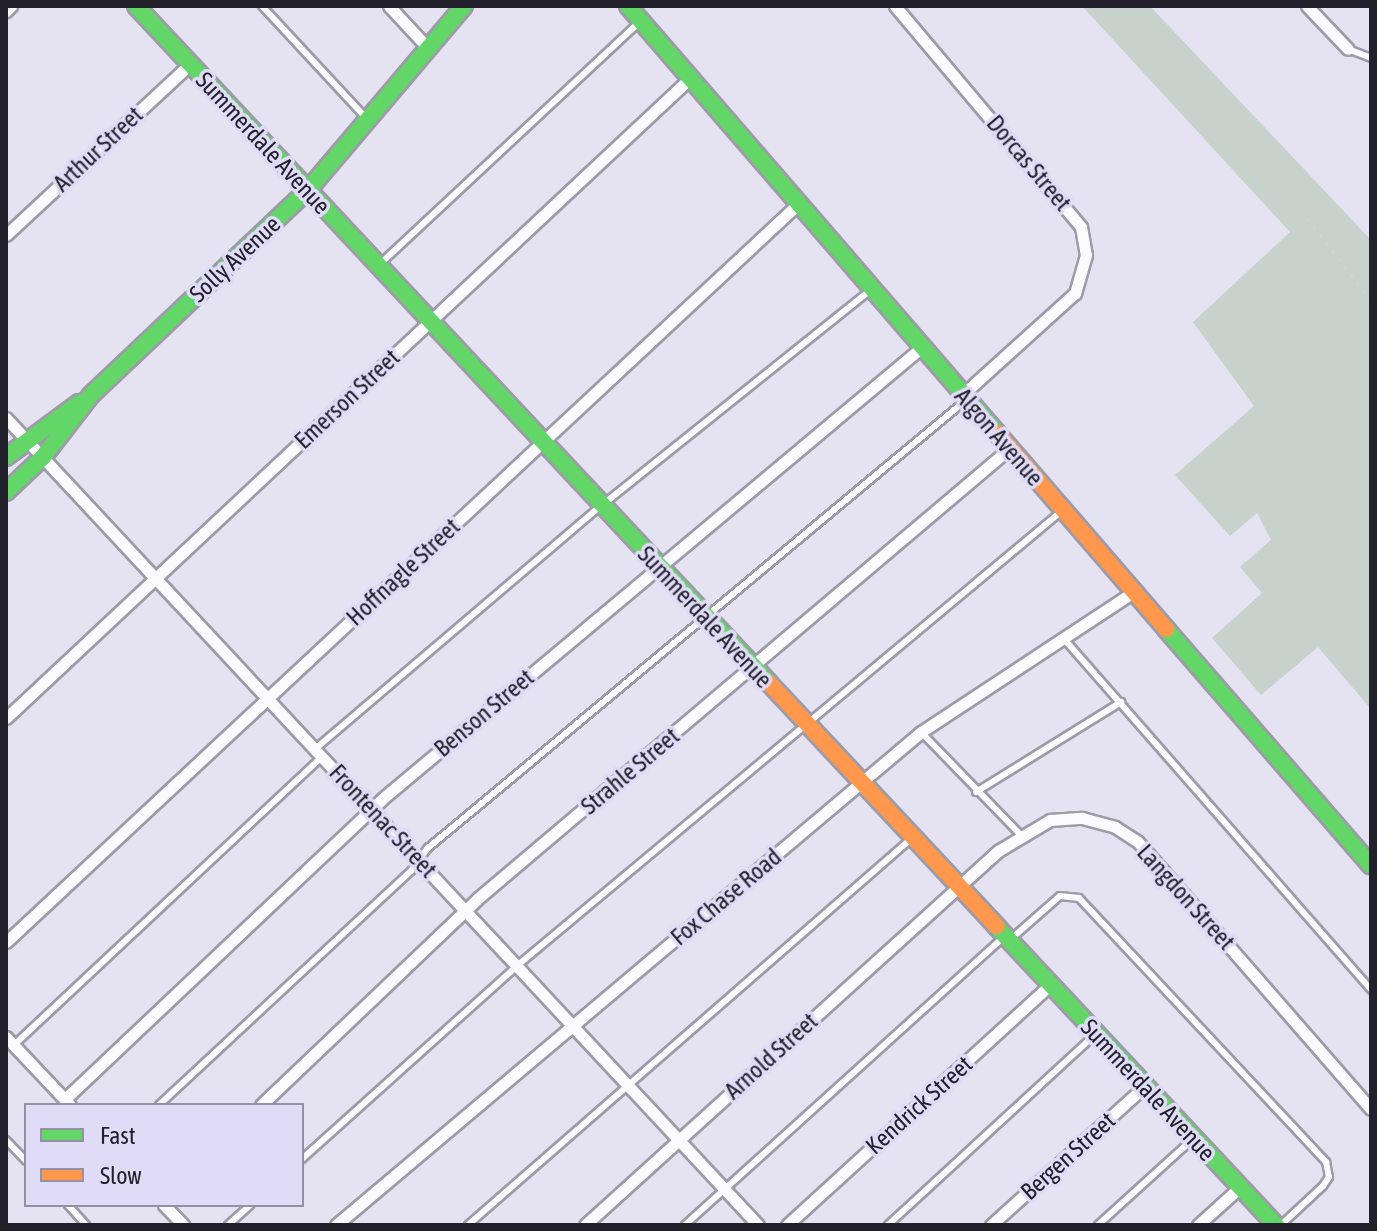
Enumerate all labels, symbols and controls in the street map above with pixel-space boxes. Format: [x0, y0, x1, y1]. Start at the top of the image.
street label: Summerdale Avenue [190, 66, 336, 220]
street label: Arthur Street [47, 100, 149, 198]
street label: Dorcas Street [981, 109, 1077, 217]
street label: Solly Avenue [184, 210, 286, 308]
street label: Emerson Street [289, 343, 405, 455]
street label: Algon Avenue [949, 382, 1049, 492]
street label: Hoffnagle Street [340, 512, 466, 632]
street label: Summerdale Avenue [632, 540, 778, 694]
street label: Benson Street [428, 663, 540, 763]
street label: Strahle Street [575, 722, 685, 820]
street label: Frontenac Street [323, 758, 443, 884]
street label: Langdon Street [1131, 838, 1241, 956]
street label: Fox Chase Road [665, 842, 787, 952]
street label: Arnold Street [719, 1007, 823, 1105]
street label: Summerdale Avenue [1075, 1013, 1221, 1167]
street label: Kendrick Street [860, 1050, 978, 1160]
legend [24, 1103, 304, 1207]
street label: Bergen Street [1015, 1106, 1121, 1206]
text: Fast [100, 1122, 136, 1149]
text: Slow [100, 1162, 142, 1189]

